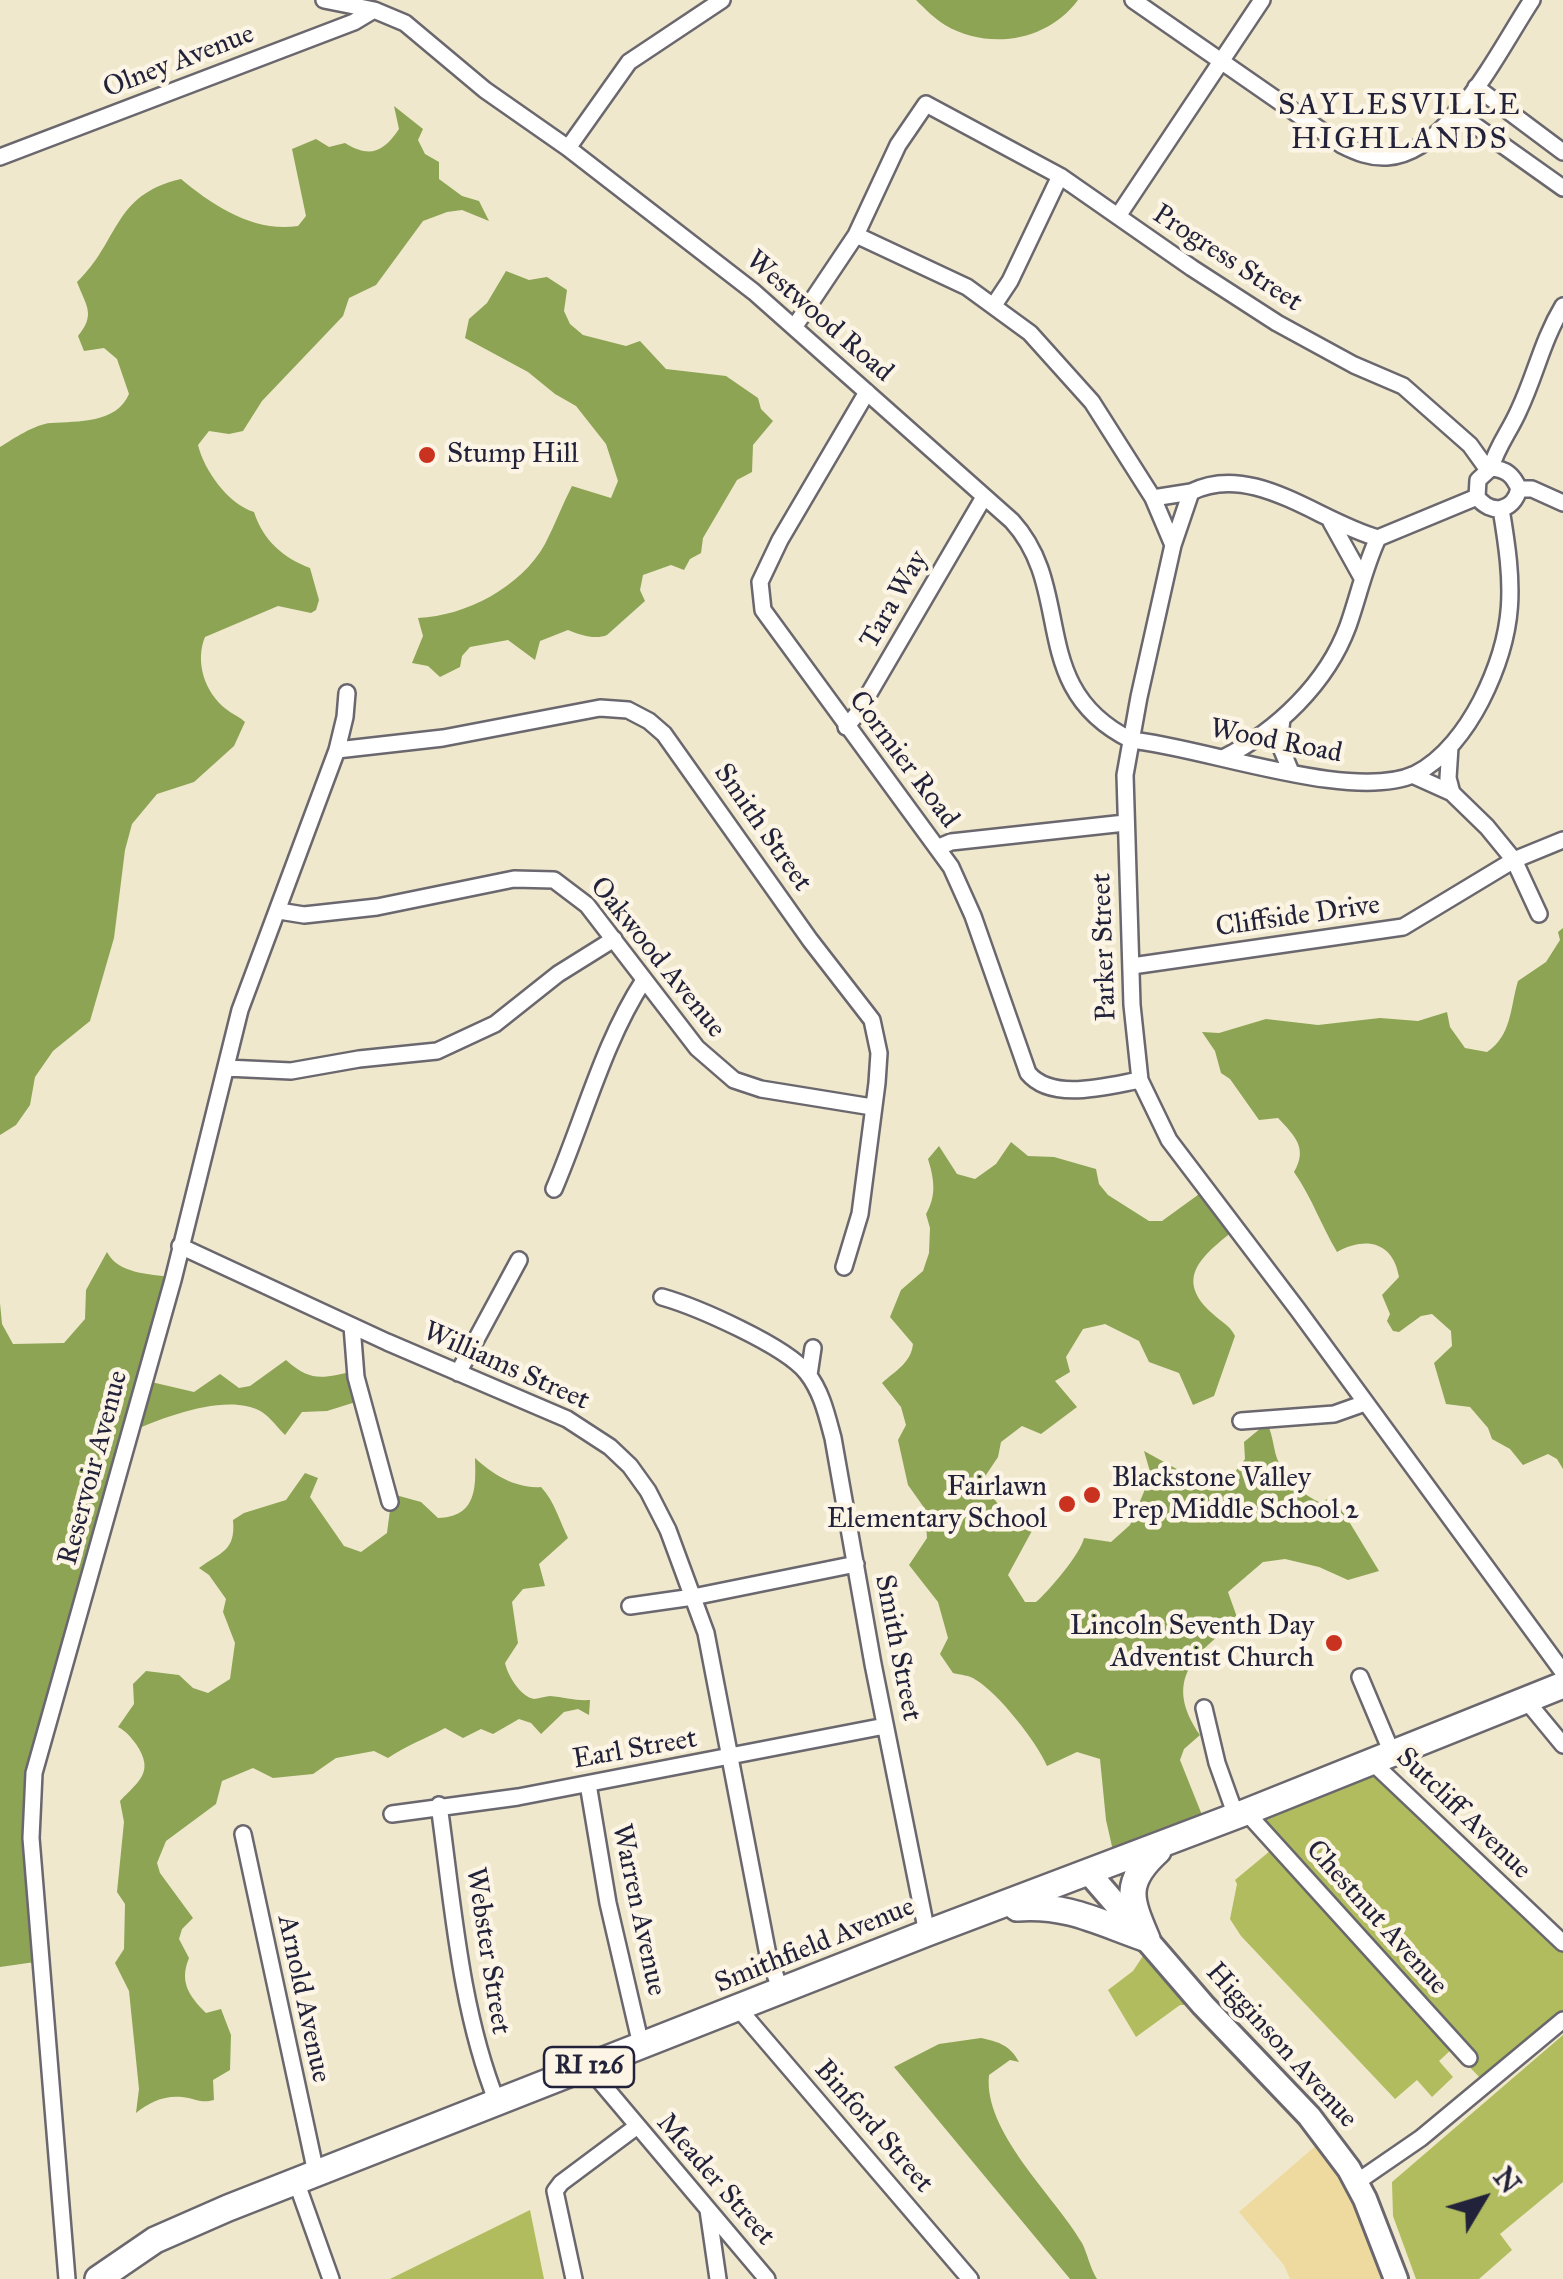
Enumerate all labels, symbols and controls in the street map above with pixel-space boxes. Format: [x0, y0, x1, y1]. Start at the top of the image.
street label: Olney Avenue [99, 18, 259, 106]
district label: SAYLESVILLE HIGHLANDS [1278, 89, 1522, 160]
street label: Progress Street [1146, 198, 1308, 320]
street label: Westwood Road [739, 244, 899, 390]
place label: Stump Hill [447, 438, 579, 472]
marker: Stump Hill [416, 444, 438, 466]
street label: Tara Way [854, 545, 936, 655]
street label: Cormier Road [841, 685, 965, 835]
street label: Wood Road [1207, 713, 1345, 771]
street label: Smith Street [706, 758, 818, 898]
street label: Oakwood Avenue [582, 871, 732, 1045]
street label: Parker Street [1086, 872, 1124, 1022]
street label: Cliffside Drive [1214, 889, 1382, 945]
street label: Williams Street [418, 1315, 594, 1419]
street label: Reservoir Avenue [52, 1367, 136, 1569]
place label: Blackstone Valley Prep Middle School 2 [1112, 1462, 1359, 1528]
place label: Fairlawn Elementary School [827, 1471, 1047, 1537]
marker: Blackstone Valley Prep Middle School 2 [1081, 1484, 1103, 1506]
marker: Fairlawn Elementary School [1056, 1493, 1078, 1515]
street label: Smith Street [866, 1572, 928, 1724]
place label: Lincoln Seventh Day Adventist Church [1070, 1610, 1314, 1676]
marker: Lincoln Seventh Day Adventist Church [1323, 1632, 1345, 1654]
street label: Earl Street [570, 1723, 700, 1777]
street label: Sutcliff Avenue [1388, 1741, 1538, 1887]
street label: Warren Avenue [603, 1821, 673, 1999]
street label: Chestnut Avenue [1298, 1834, 1454, 2002]
street label: Webster Street [457, 1865, 517, 2037]
street label: Smithfield Avenue [710, 1891, 920, 2001]
street label: Arnold Avenue [269, 1912, 337, 2086]
street label: Higginson Avenue [1198, 1956, 1364, 2136]
road number: RI 126 [544, 2047, 634, 2087]
street label: Binford Street [806, 2054, 940, 2200]
street label: Meader Street [649, 2107, 781, 2253]
north arrow [1433, 2149, 1533, 2249]
text: N [1486, 2160, 1528, 2200]

